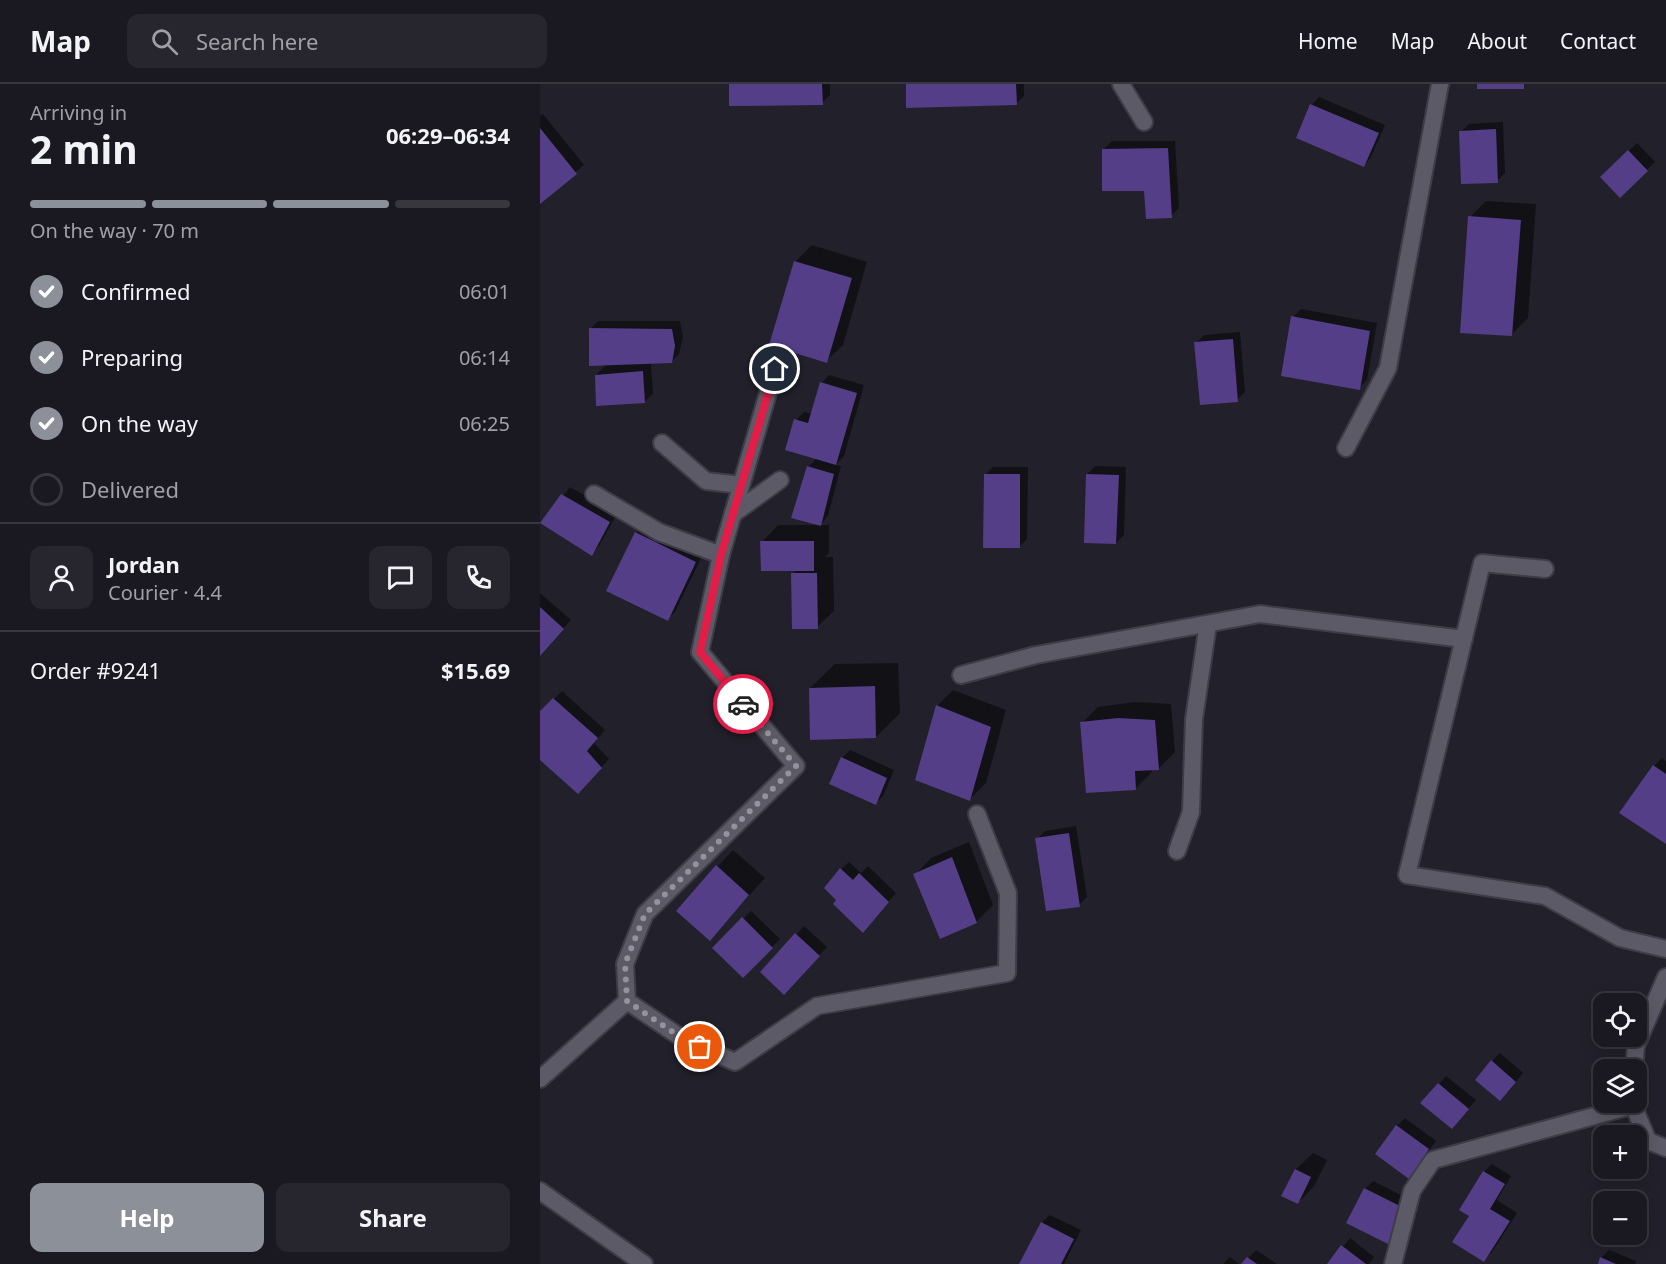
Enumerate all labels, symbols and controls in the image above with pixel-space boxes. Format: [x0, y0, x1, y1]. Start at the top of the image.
search box [127, 14, 547, 68]
text: Map [30, 22, 91, 60]
icon: search [148, 25, 181, 58]
text: Search here [196, 26, 318, 56]
text: Home [1298, 27, 1358, 55]
text: Map [1391, 27, 1434, 55]
text: About [1467, 27, 1527, 55]
text: Contact [1560, 27, 1636, 55]
text: Arriving in [30, 99, 127, 126]
text: 06:29–06:34 [386, 120, 510, 150]
text: 2 min [30, 122, 137, 175]
text: On the way · 70 m [30, 217, 199, 244]
icon: check [30, 275, 63, 308]
text: Confirmed [81, 276, 191, 306]
text: 06:01 [459, 278, 510, 305]
icon: check [30, 341, 63, 374]
text: Preparing [81, 342, 183, 372]
pin [749, 343, 800, 394]
text: 06:14 [459, 344, 510, 371]
icon: home [758, 352, 791, 385]
icon: check [30, 407, 63, 440]
text: On the way [81, 408, 198, 438]
text: 06:25 [459, 410, 510, 437]
text: Delivered [81, 474, 179, 504]
button: person [30, 546, 93, 609]
button: chat [369, 546, 432, 609]
button: phone [447, 546, 510, 609]
text: Jordan [108, 549, 180, 579]
text: Courier · 4.4 [108, 579, 222, 606]
text: Order #9241 [30, 655, 161, 685]
text: $15.69 [441, 655, 510, 685]
courier [713, 674, 773, 734]
icon: car [727, 688, 760, 721]
map controls [1593, 993, 1647, 1245]
button: locate [1593, 993, 1647, 1047]
pin [674, 1021, 725, 1072]
icon: bag [683, 1030, 716, 1063]
button: layers [1593, 1059, 1647, 1113]
button: + [1593, 1125, 1647, 1179]
button: Help [30, 1183, 264, 1252]
button: Share [276, 1183, 510, 1252]
button: − [1593, 1191, 1647, 1245]

